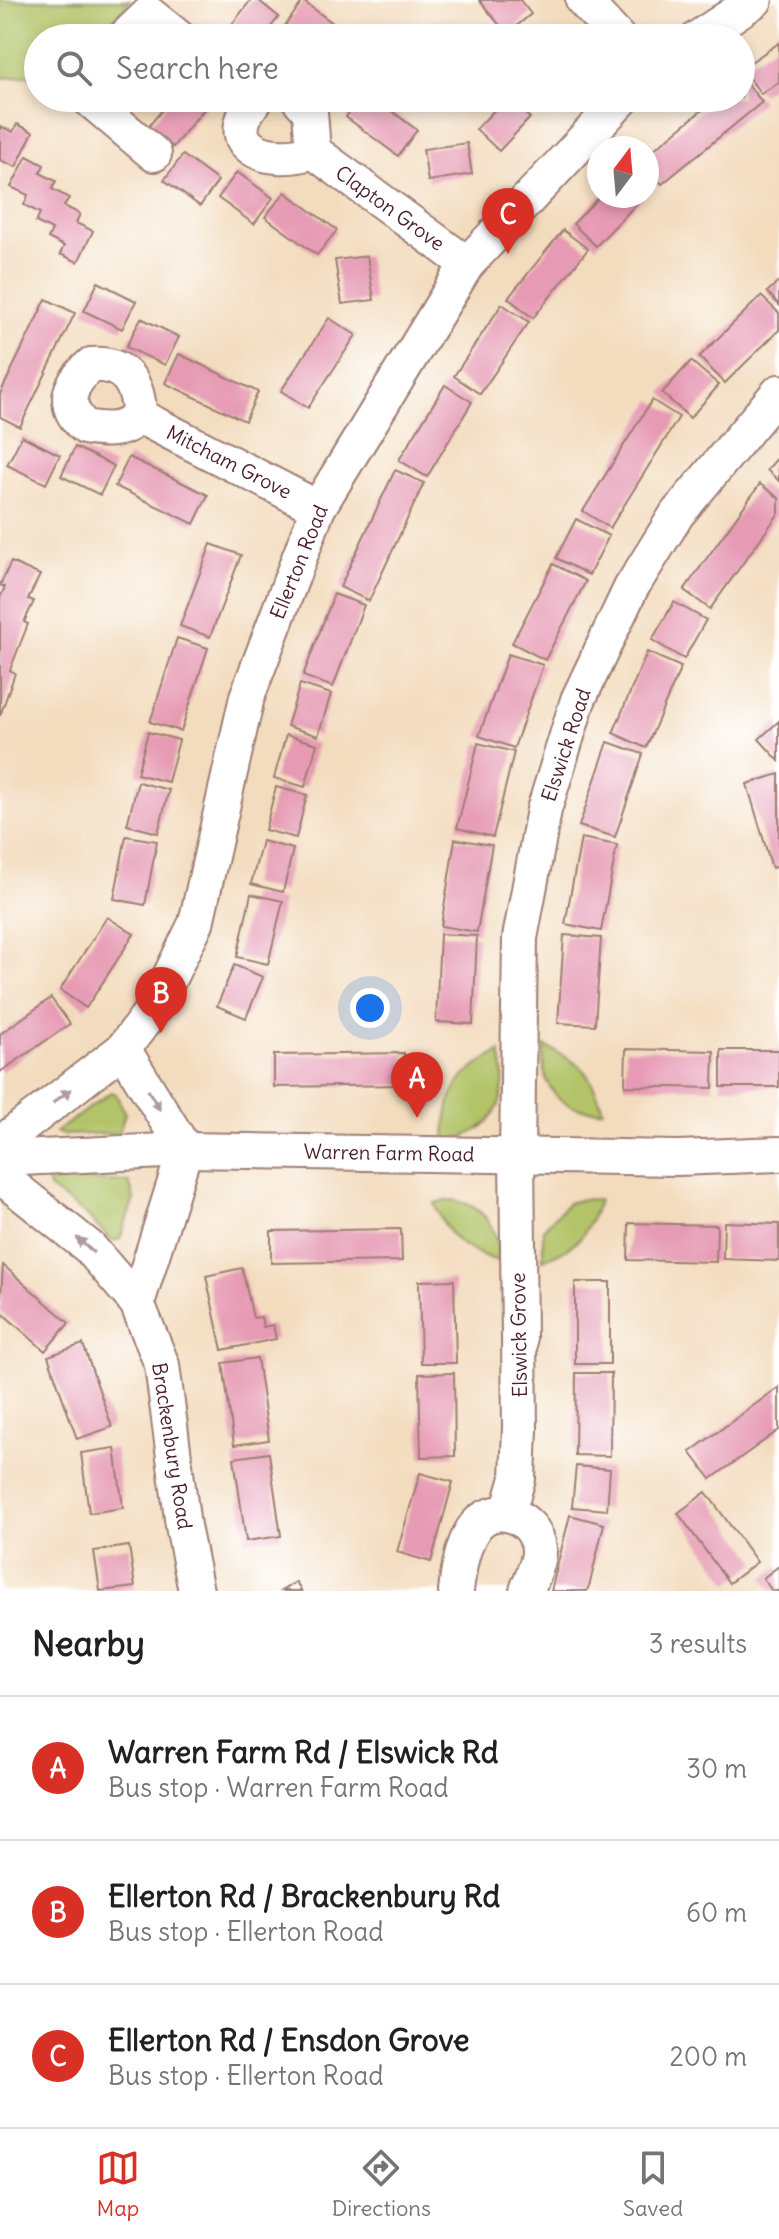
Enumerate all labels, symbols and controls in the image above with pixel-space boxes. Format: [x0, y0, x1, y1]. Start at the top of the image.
search box [24, 24, 755, 112]
icon: search [52, 46, 96, 90]
text: Search here [116, 49, 279, 87]
north arrow [587, 136, 659, 208]
street label: Clapton Grove [331, 160, 450, 256]
pin: C [482, 188, 534, 254]
street label: Mitcham Grove [163, 419, 296, 504]
street label: Ellerton Road [264, 501, 333, 623]
street label: Elswick Road [535, 685, 596, 805]
pin: B [135, 967, 187, 1033]
your location [350, 988, 390, 1028]
pin: A [391, 1052, 443, 1118]
one-way arrow [52, 1089, 72, 1105]
one-way arrow [147, 1089, 161, 1111]
street label: Warren Farm Road [303, 1139, 475, 1166]
one-way arrow [76, 1237, 96, 1254]
street label: Elswick Grove [505, 1272, 532, 1398]
street label: Brackenbury Road [147, 1361, 198, 1531]
text: Nearby [32, 1622, 145, 1665]
text: 3 results [649, 1627, 747, 1660]
text: Warren Farm Rd / Elswick Rd [108, 1733, 498, 1771]
text: A [50, 1752, 66, 1785]
text: 30 m [686, 1752, 747, 1785]
text: Bus stop · Warren Farm Road [108, 1771, 449, 1804]
text: Ellerton Rd / Brackenbury Rd [108, 1877, 500, 1915]
text: B [49, 1896, 67, 1929]
text: 60 m [686, 1896, 747, 1929]
text: Bus stop · Ellerton Road [108, 1915, 384, 1948]
text: Ellerton Rd / Ensdon Grove [108, 2021, 469, 2059]
text: C [49, 2040, 67, 2073]
text: 200 m [670, 2040, 747, 2073]
text: Bus stop · Ellerton Road [108, 2059, 384, 2092]
tab: Map [96, 2146, 140, 2222]
tab: Directions [332, 2146, 431, 2222]
tab: Saved [623, 2146, 683, 2222]

